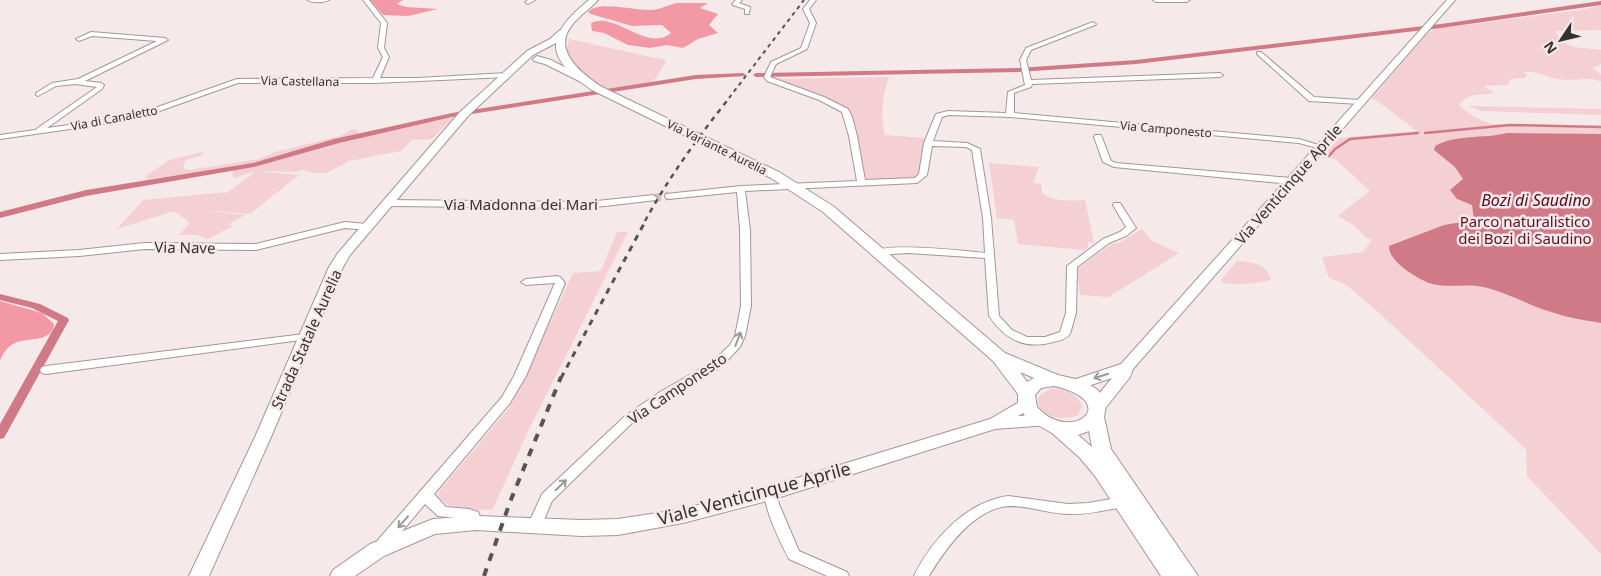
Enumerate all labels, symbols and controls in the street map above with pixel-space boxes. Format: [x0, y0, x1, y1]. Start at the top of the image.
north arrow [1536, 15, 1586, 65]
text: N [1539, 38, 1561, 58]
street label: Via Castellana [261, 72, 339, 90]
street label: Via di Canaletto [69, 101, 159, 135]
street label: Via Variante Aurelia [664, 115, 770, 179]
street label: Via Camponesto [1120, 117, 1212, 141]
street label: Via Venticinque Aprile [1230, 120, 1346, 248]
water label: Bozi di Saudino [1481, 189, 1591, 211]
street label: Via Madonna dei Mari [444, 194, 598, 214]
park label: Parco naturalistico dei Bozi di Saudino [1458, 211, 1592, 248]
street label: Via Nave [154, 236, 216, 258]
street label: Strada Statale Aurelia [266, 266, 346, 412]
one-way arrow [734, 331, 743, 347]
street label: Via Camponesto [624, 348, 730, 428]
one-way arrow [1093, 371, 1109, 381]
street label: Viale Venticinque Aprile [655, 456, 853, 530]
one-way arrow [555, 479, 567, 491]
one-way arrow [397, 516, 409, 529]

